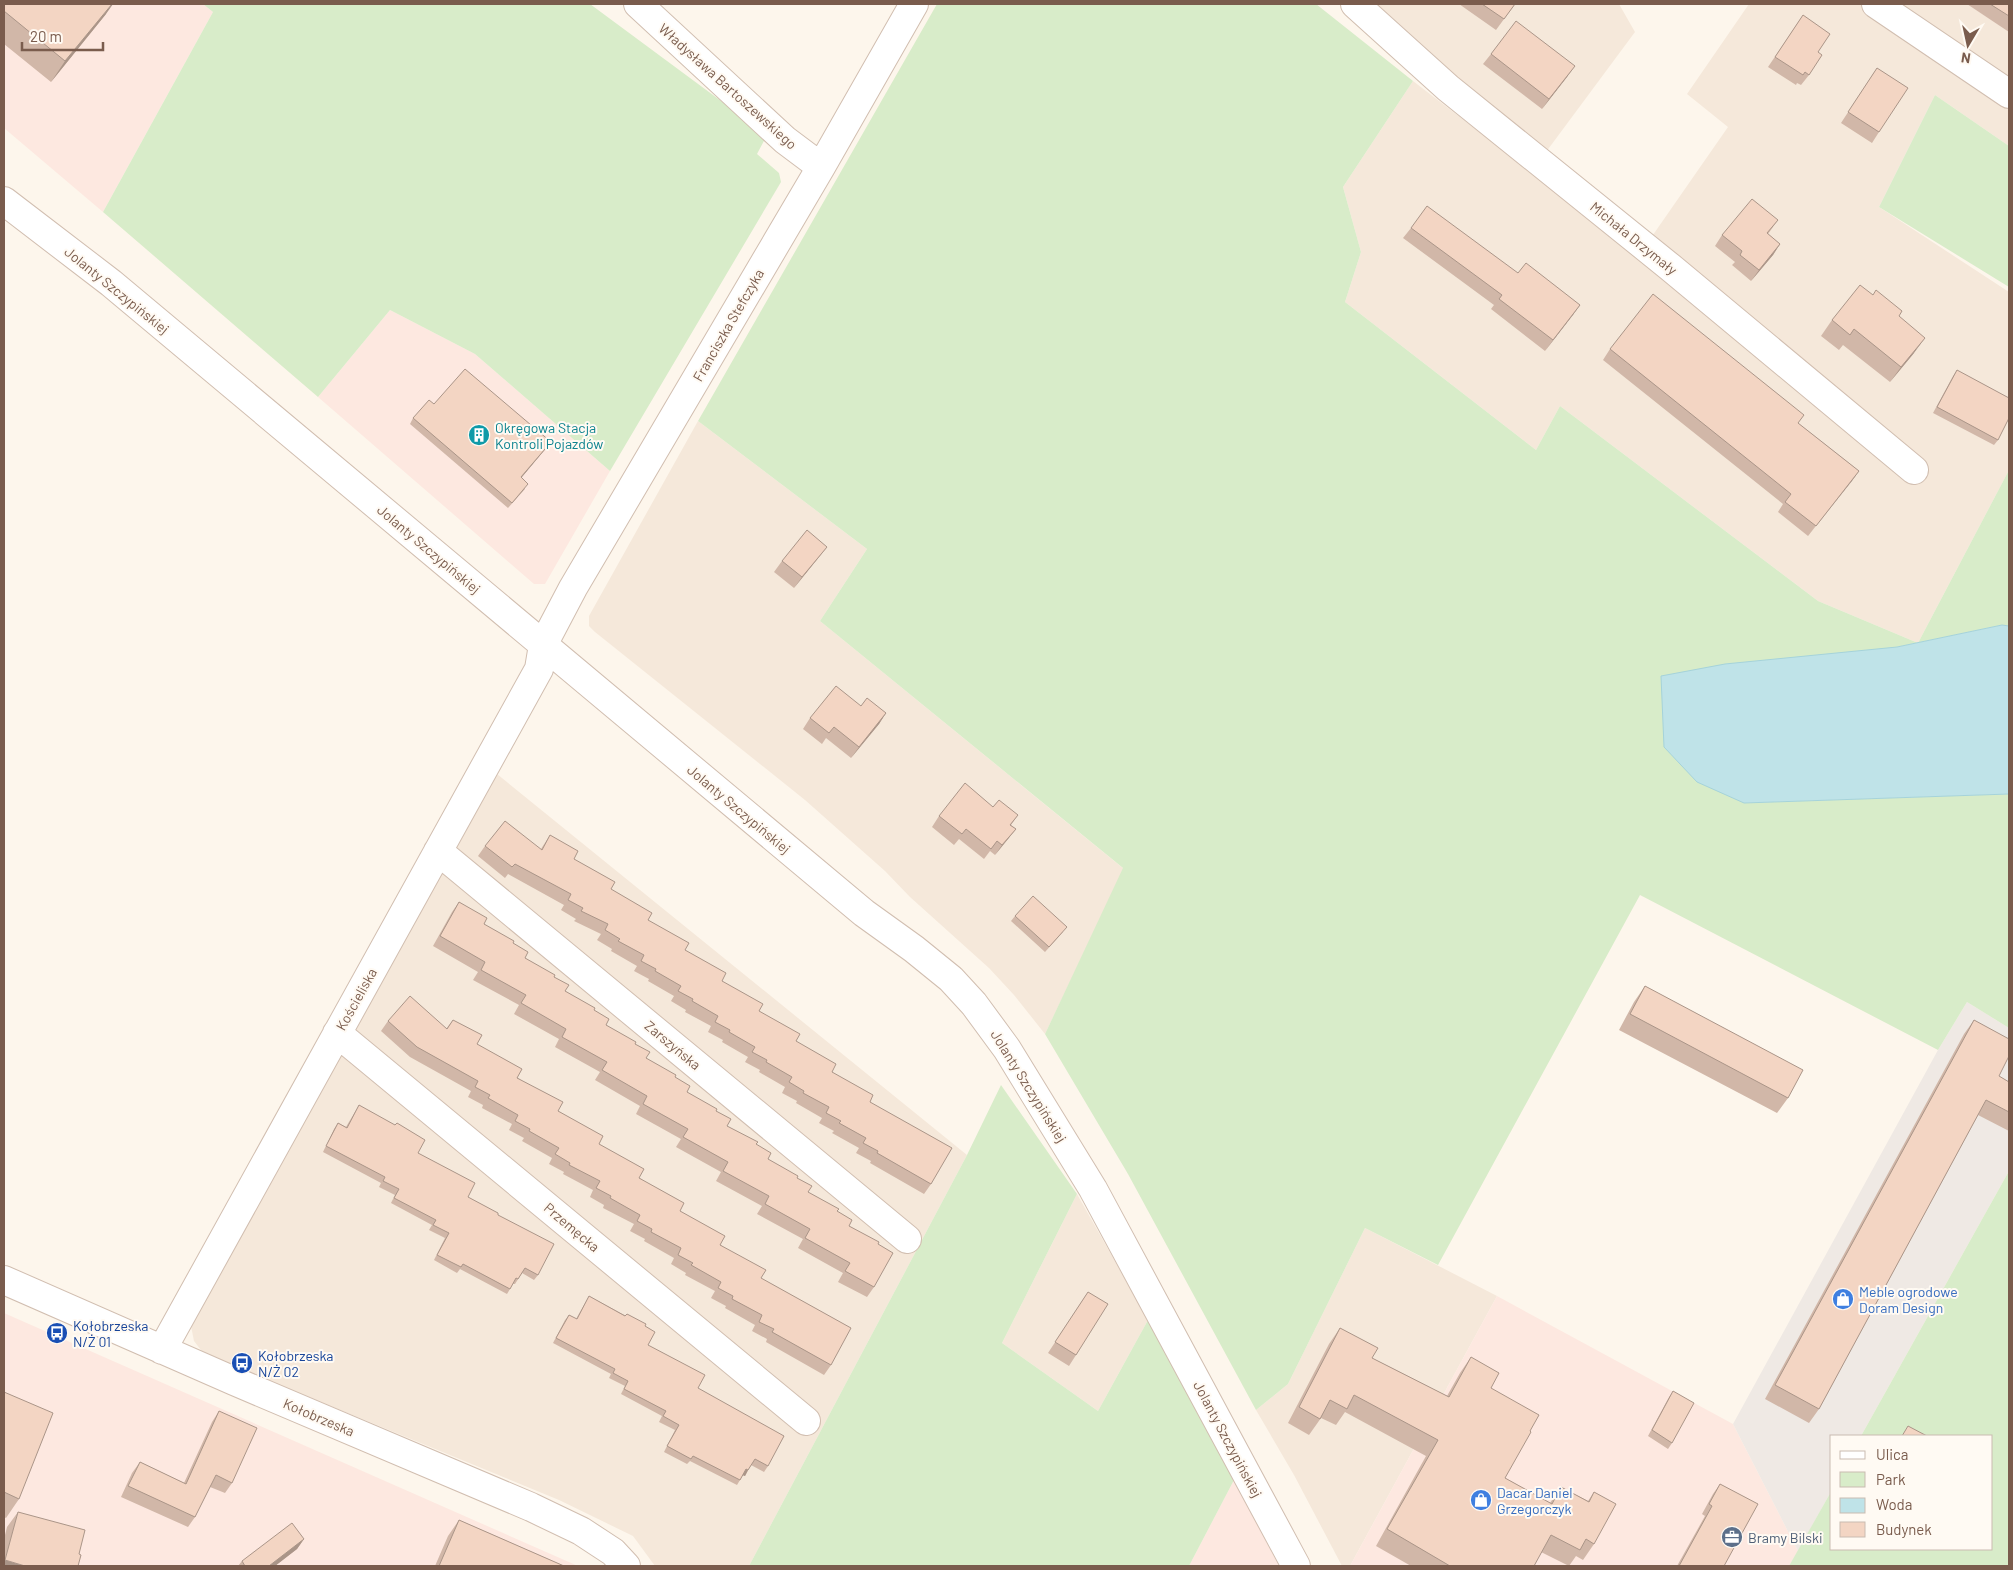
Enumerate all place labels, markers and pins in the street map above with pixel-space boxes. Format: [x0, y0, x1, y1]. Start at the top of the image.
place label: Okręgowa Stacja Kontroli Pojazdów [495, 419, 603, 452]
building icon: Okręgowa Stacja Kontroli Pojazdów [467, 423, 491, 447]
place label: Meble ogrodowe Doram Design [1859, 1283, 1958, 1316]
shop icon: Meble ogrodowe Doram Design [1831, 1287, 1855, 1311]
place label: Kołobrzeska N/Ż 01 [73, 1317, 149, 1350]
bus stop icon: Kołobrzeska N/Ż 01 [45, 1321, 69, 1345]
place label: Kołobrzeska N/Ż 02 [258, 1347, 334, 1380]
bus stop icon: Kołobrzeska N/Ż 02 [230, 1351, 254, 1375]
place label: Dacar Daniel Grzegorczyk [1497, 1484, 1573, 1517]
shop icon: Dacar Daniel Grzegorczyk [1469, 1488, 1493, 1512]
office icon: Bramy Bilski [1720, 1525, 1744, 1549]
place label: Bramy Bilski [1748, 1529, 1823, 1546]

